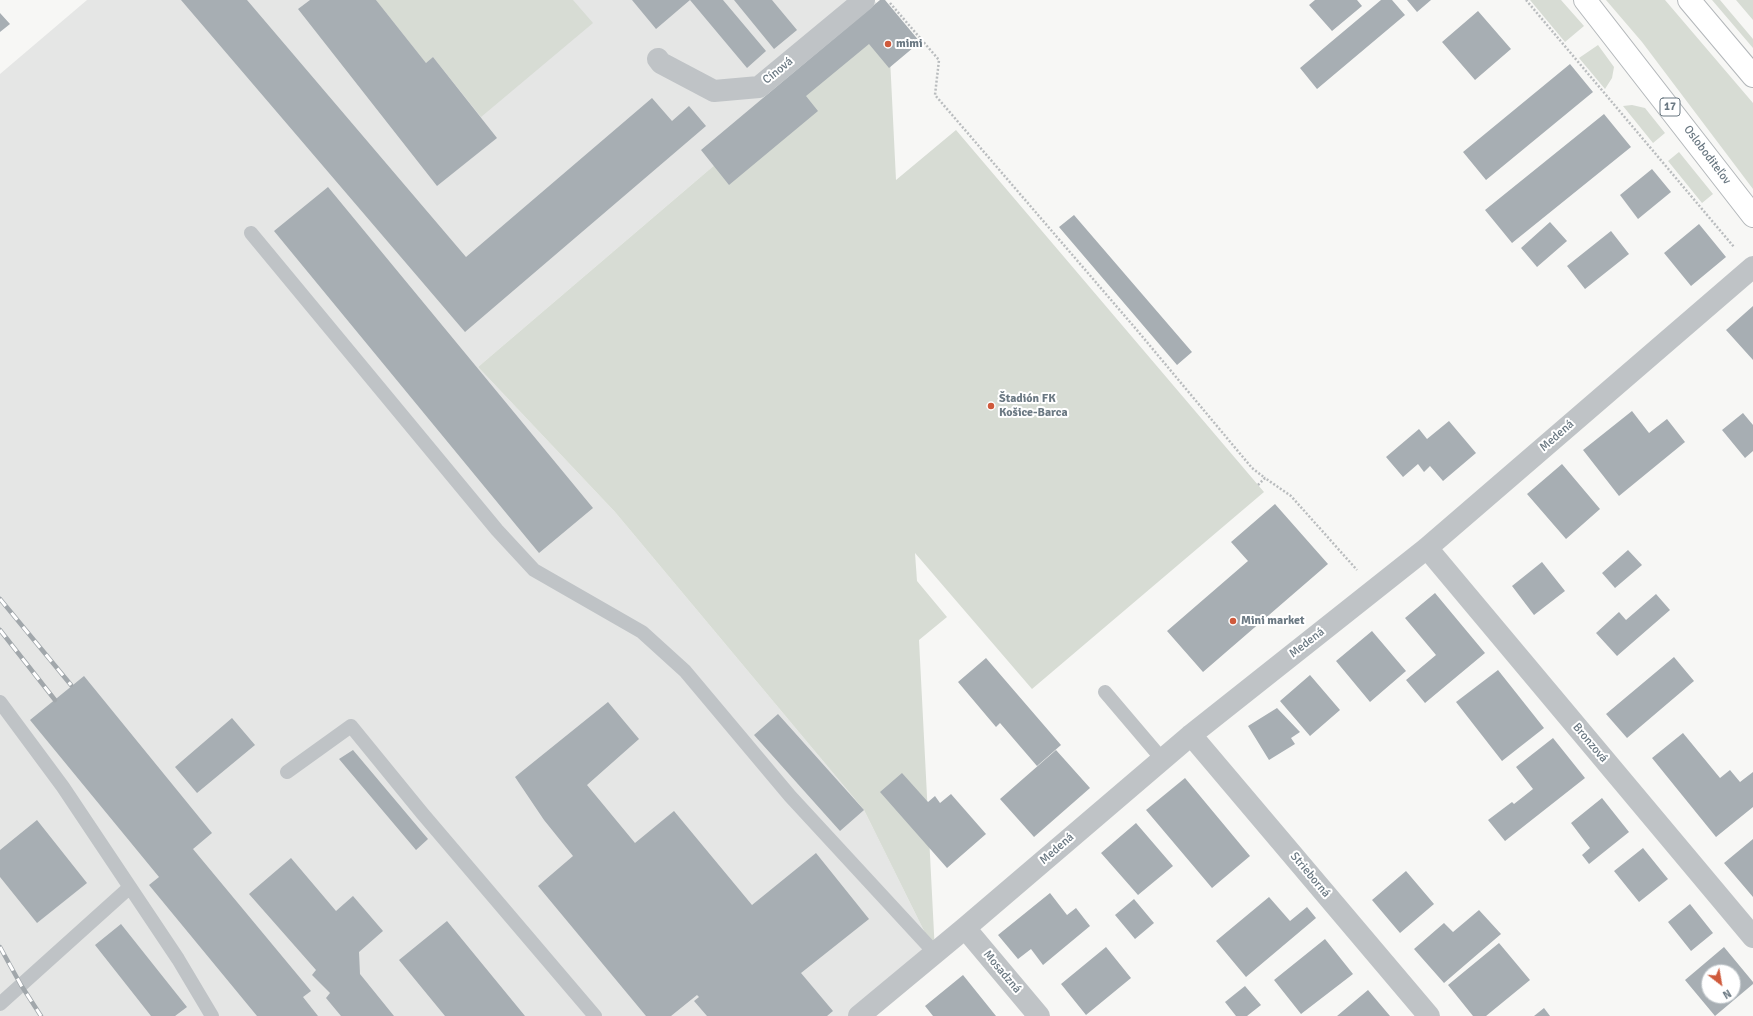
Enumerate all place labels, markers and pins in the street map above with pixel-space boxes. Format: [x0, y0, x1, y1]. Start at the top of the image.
place label: mimi [896, 37, 923, 51]
marker: mimi [883, 39, 893, 49]
place label: Štadión FK Košice-Barca [999, 392, 1068, 420]
marker: Štadión FK Košice-Barca [986, 401, 996, 411]
place label: Mini market [1241, 614, 1305, 628]
marker: Mini market [1228, 616, 1238, 626]

